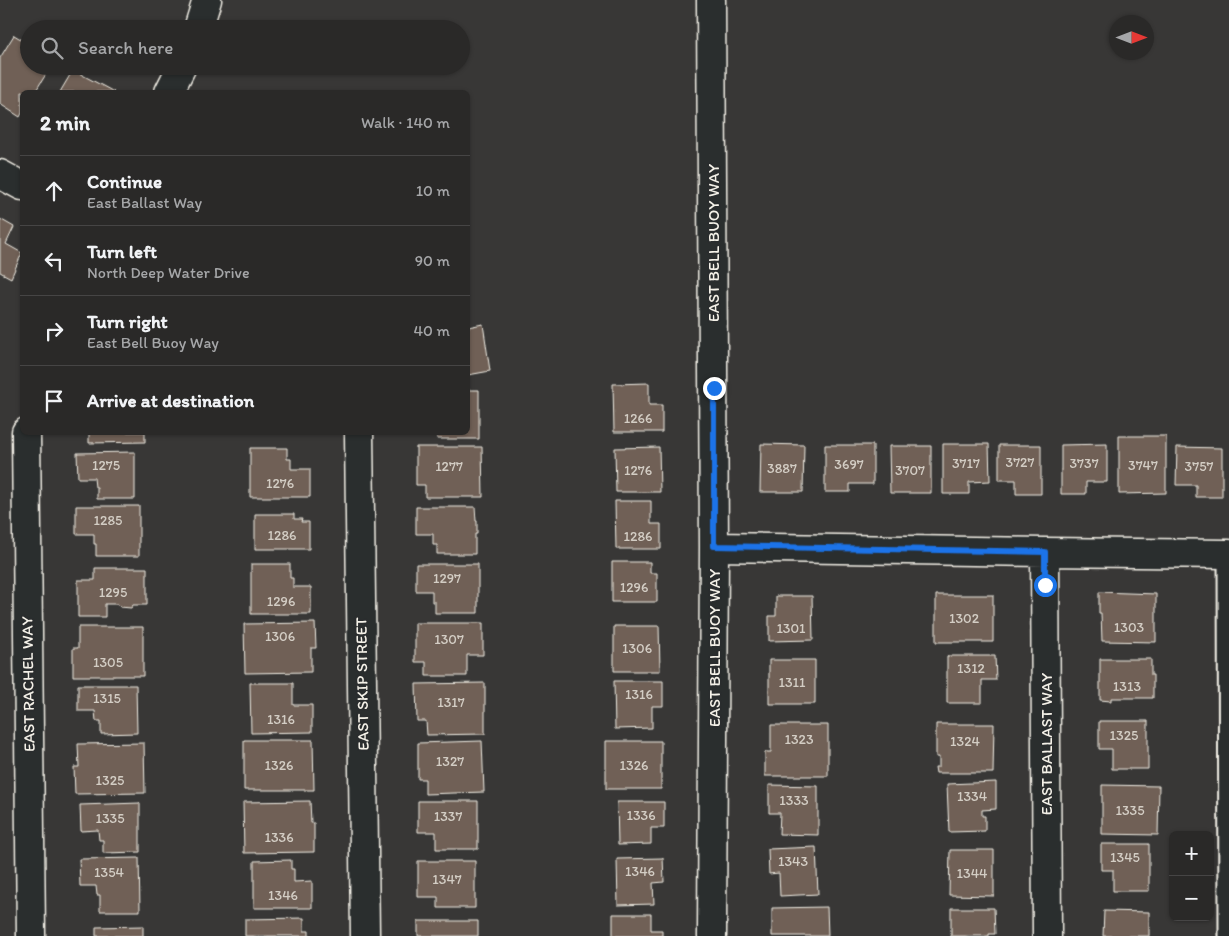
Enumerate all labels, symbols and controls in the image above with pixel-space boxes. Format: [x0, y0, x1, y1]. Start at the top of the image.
north arrow [1109, 15, 1154, 60]
search box [20, 20, 470, 75]
icon: search [38, 34, 66, 62]
text: Search here [78, 36, 173, 59]
text: 2 min [40, 110, 90, 135]
text: Walk · 140 m [361, 113, 450, 132]
street label: EAST BELL BUOY WAY [704, 164, 723, 322]
text: Continue [87, 170, 162, 193]
icon: ahead [40, 177, 68, 205]
text: 10 m [416, 181, 450, 200]
text: East Ballast Way [87, 193, 202, 212]
text: Turn left [87, 240, 157, 263]
icon: left [40, 247, 68, 275]
text: 90 m [415, 251, 450, 270]
text: North Deep Water Drive [87, 263, 250, 282]
text: Turn right [87, 310, 168, 333]
icon: right [40, 317, 68, 345]
text: 40 m [413, 321, 450, 340]
text: East Bell Buoy Way [87, 333, 219, 352]
route end [703, 377, 726, 400]
icon: arrive [40, 387, 68, 415]
text: Arrive at destination [87, 389, 254, 412]
house number: 1266 [624, 410, 652, 427]
house number: 3727 [1006, 454, 1034, 471]
house number: 3717 [952, 455, 980, 472]
house number: 3737 [1069, 455, 1099, 472]
house number: 3697 [834, 456, 864, 473]
house number: 1275 [92, 457, 120, 474]
house number: 3747 [1128, 457, 1158, 474]
house number: 1277 [435, 458, 463, 475]
house number: 3757 [1185, 458, 1213, 475]
house number: 3887 [767, 460, 797, 477]
house number: 1276 [624, 462, 652, 479]
house number: 3707 [895, 462, 925, 479]
house number: 1276 [266, 475, 294, 492]
house number: 1285 [94, 512, 122, 529]
house number: 1286 [268, 527, 296, 544]
house number: 1286 [624, 528, 652, 545]
street label: EAST BELL BUOY WAY [705, 569, 724, 727]
house number: 1297 [433, 570, 461, 587]
route start [1034, 574, 1057, 597]
house number: 1296 [620, 579, 648, 596]
house number: 1295 [99, 584, 127, 601]
house number: 1296 [267, 593, 295, 610]
house number: 1302 [949, 610, 980, 627]
street label: EAST RACHEL WAY [17, 616, 39, 752]
street label: EAST SKIP STREET [351, 617, 373, 751]
house number: 1303 [1114, 619, 1145, 636]
house number: 1301 [776, 620, 806, 637]
house number: 1306 [265, 628, 295, 645]
house number: 1307 [434, 631, 464, 648]
house number: 1306 [622, 640, 652, 657]
house number: 1305 [93, 654, 123, 671]
house number: 1312 [957, 660, 986, 677]
street label: EAST BALLAST WAY [1037, 673, 1056, 815]
house number: 1311 [778, 674, 806, 691]
house number: 1313 [1113, 678, 1141, 695]
house number: 1316 [625, 686, 653, 703]
house number: 1315 [93, 690, 121, 707]
house number: 1317 [437, 694, 465, 711]
house number: 1316 [267, 711, 295, 728]
house number: 1325 [1110, 727, 1138, 744]
house number: 1323 [784, 731, 814, 748]
house number: 1324 [950, 733, 981, 750]
house number: 1327 [436, 753, 464, 770]
house number: 1326 [265, 757, 293, 774]
house number: 1326 [620, 757, 648, 774]
house number: 1325 [96, 772, 124, 789]
house number: 1334 [957, 788, 988, 805]
house number: 1333 [779, 792, 809, 809]
house number: 1335 [1115, 802, 1145, 819]
house number: 1336 [626, 807, 656, 824]
house number: 1337 [434, 808, 462, 825]
house number: 1335 [95, 810, 125, 827]
house number: 1336 [264, 829, 294, 846]
map controls [1169, 831, 1214, 921]
button: + [1169, 831, 1214, 876]
house number: 1345 [1110, 849, 1140, 866]
house number: 1343 [778, 853, 808, 870]
house number: 1346 [625, 863, 655, 880]
house number: 1354 [94, 864, 125, 881]
house number: 1344 [957, 865, 988, 882]
house number: 1347 [432, 871, 462, 888]
button: − [1169, 876, 1214, 921]
house number: 1346 [268, 887, 298, 904]

